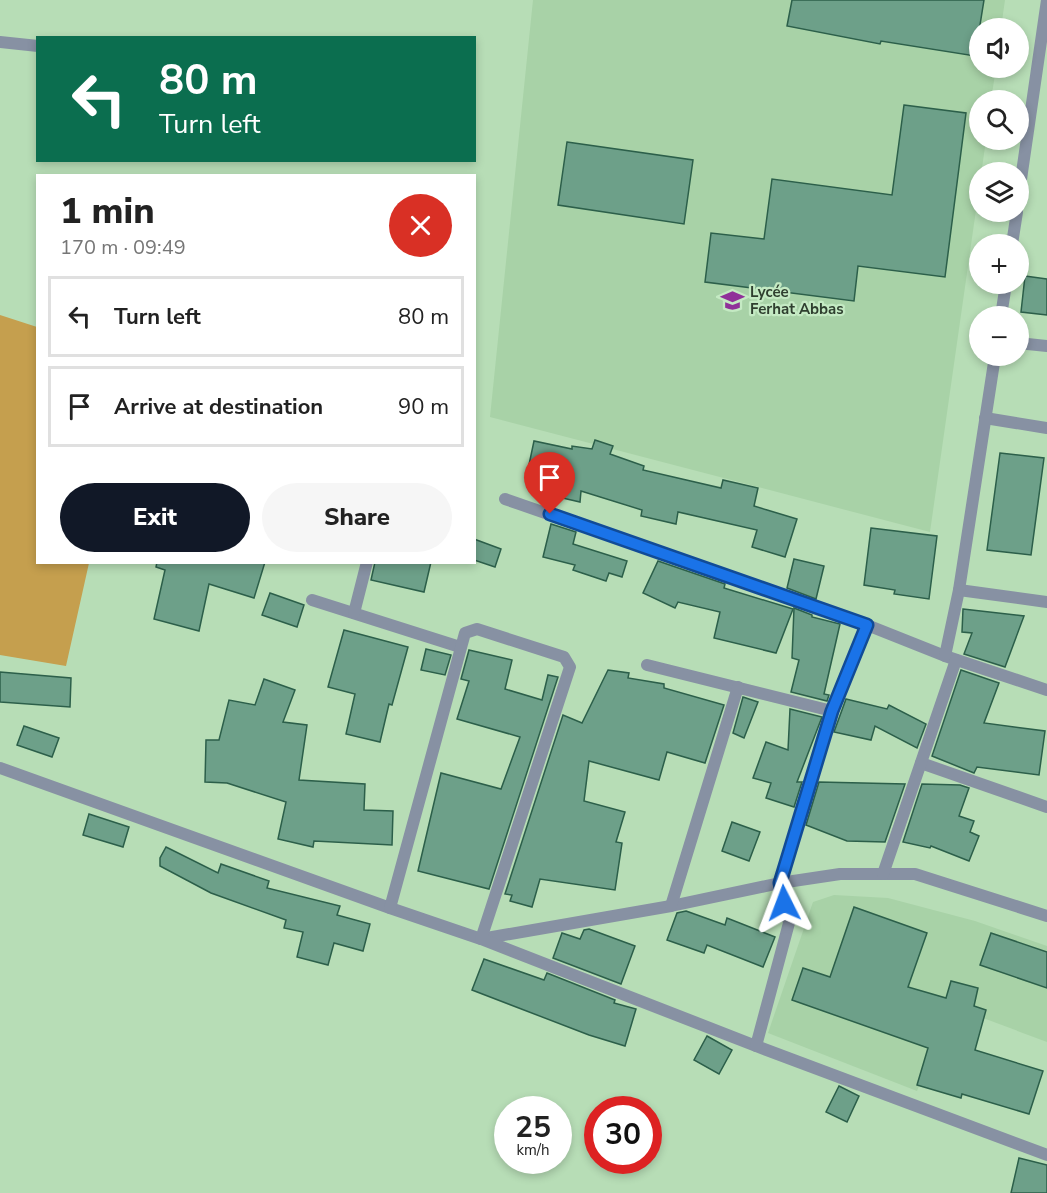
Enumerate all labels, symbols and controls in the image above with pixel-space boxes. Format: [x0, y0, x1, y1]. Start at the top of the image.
map controls [969, 18, 1029, 366]
button: sound [969, 18, 1029, 78]
text: 80 m [159, 52, 258, 109]
icon: left [60, 60, 138, 138]
button: search [969, 90, 1029, 150]
text: Turn left [159, 106, 260, 143]
button: layers [969, 162, 1029, 222]
text: 1 min [60, 187, 155, 236]
button: close [389, 194, 452, 257]
text: 170 m · 09:49 [60, 234, 186, 261]
button: + [969, 234, 1029, 294]
place label: Lycée Ferhat Abbas [750, 282, 844, 319]
school or university icon: Lycée Ferhat Abbas [719, 288, 745, 314]
icon: left [63, 300, 96, 333]
text: Turn left [114, 302, 201, 332]
text: 80 m [398, 302, 449, 332]
button: − [969, 306, 1029, 366]
icon: arrive [63, 390, 96, 423]
text: Arrive at destination [114, 392, 323, 422]
text: 90 m [398, 392, 449, 422]
pin [524, 452, 575, 514]
icon: arrive [533, 461, 566, 494]
button: Exit [60, 483, 250, 552]
button: Share [262, 483, 452, 552]
position arrow [752, 871, 816, 935]
speed limit sign: 30 [584, 1096, 662, 1174]
text: 25 [515, 1107, 551, 1148]
text: km/h [516, 1140, 550, 1160]

